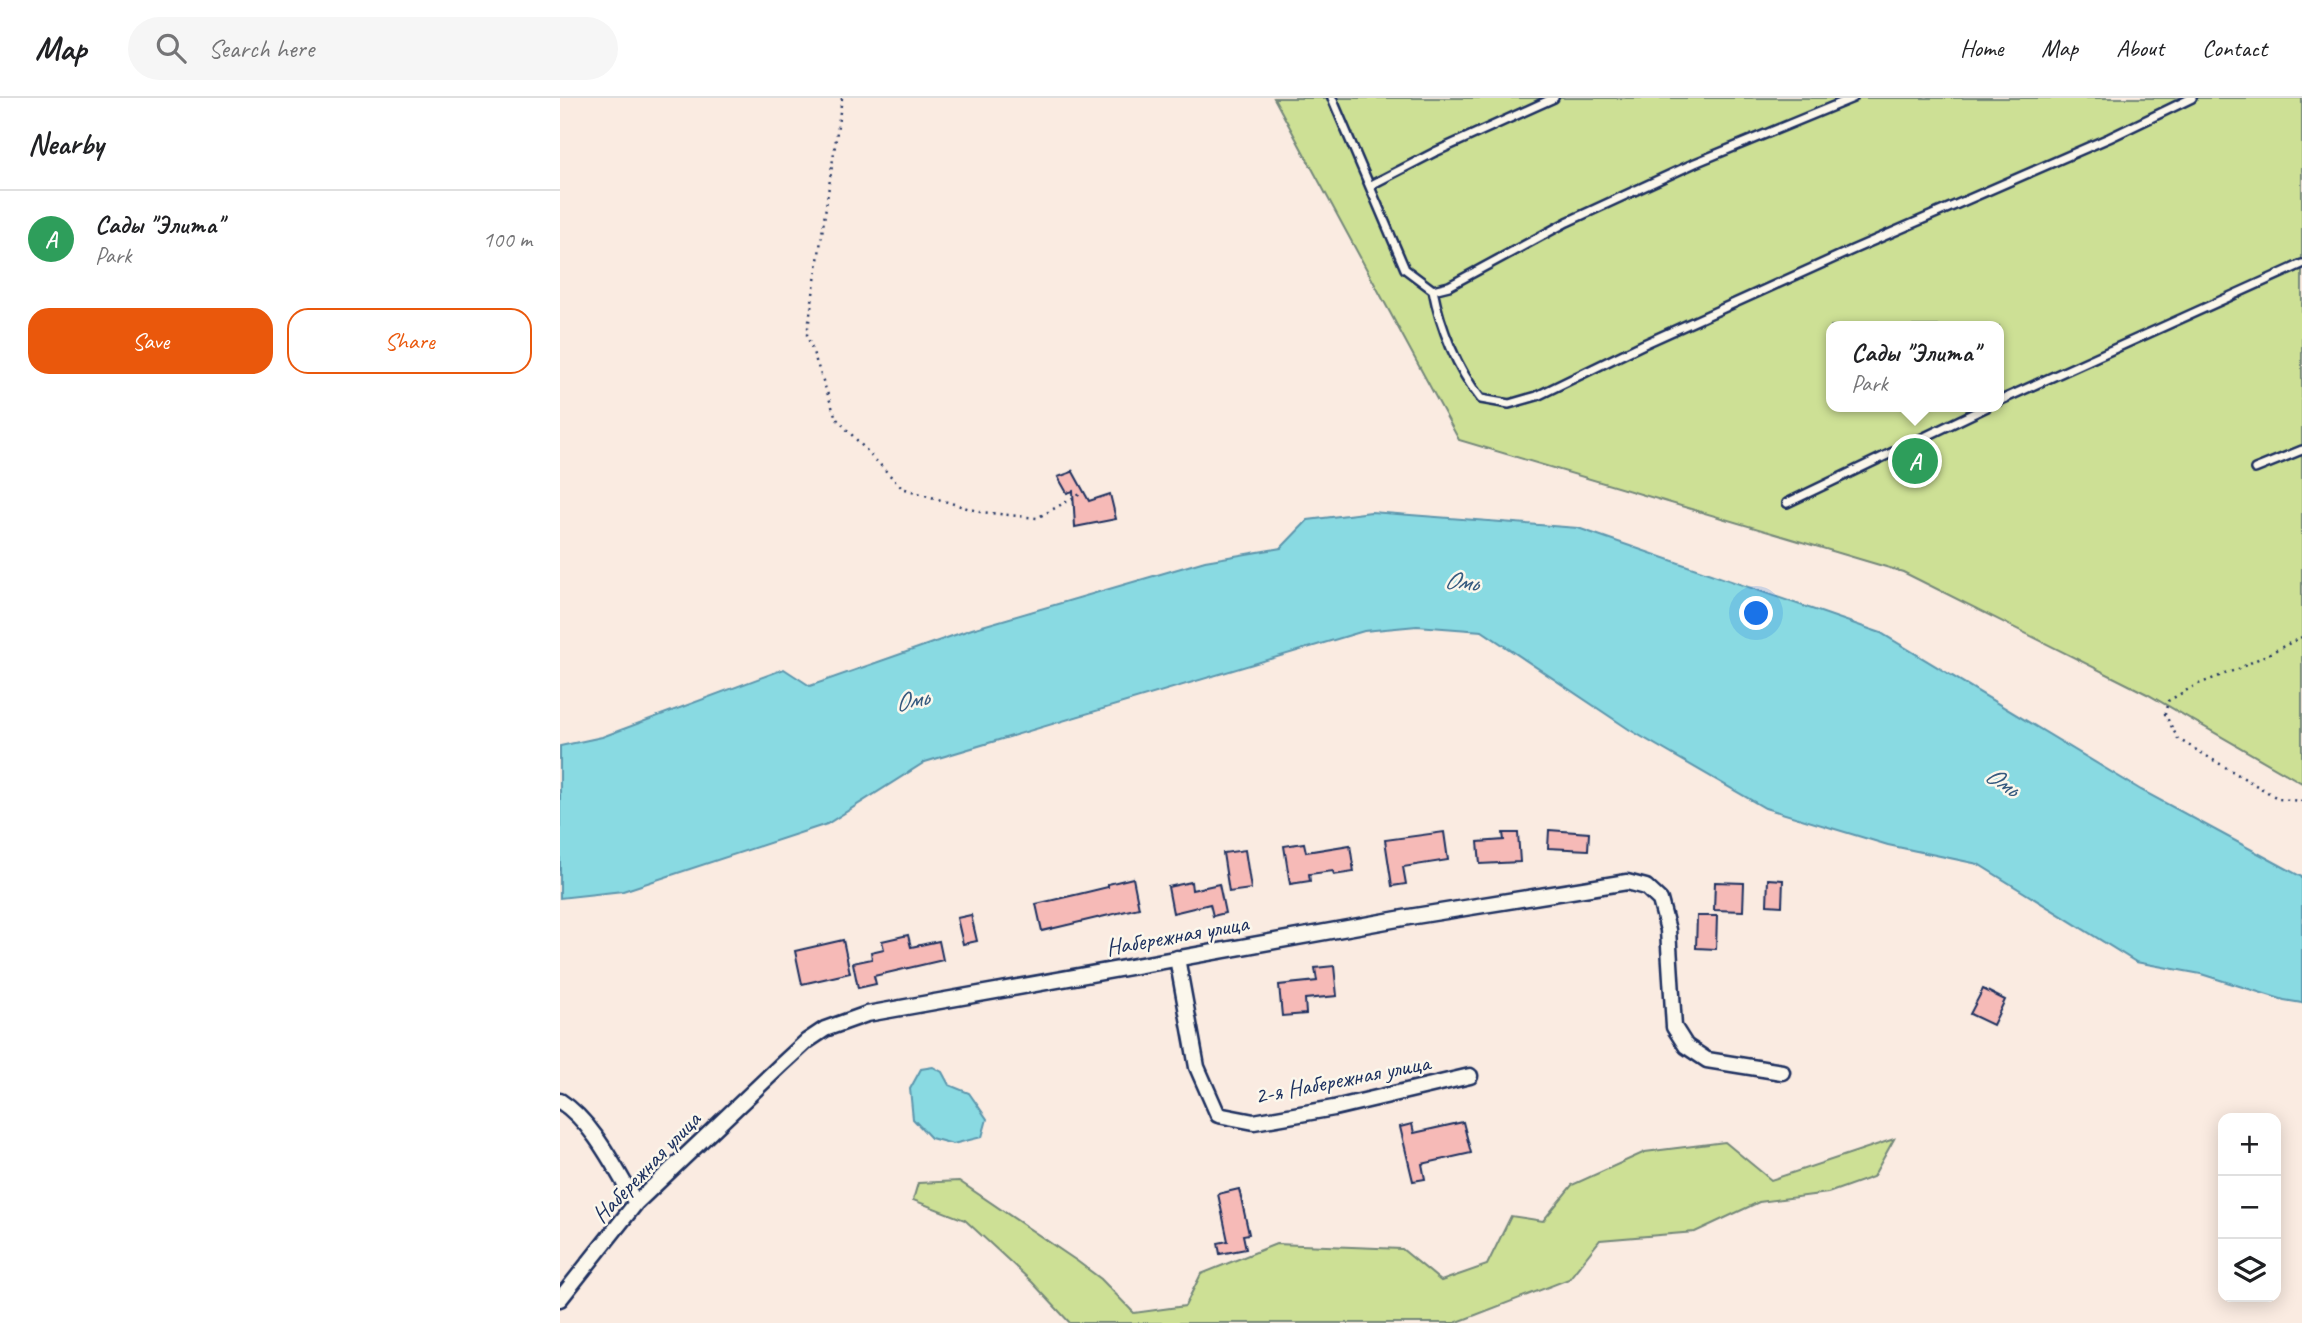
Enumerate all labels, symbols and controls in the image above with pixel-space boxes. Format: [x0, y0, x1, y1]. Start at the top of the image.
search box [128, 17, 618, 80]
text: Map [35, 27, 86, 69]
icon: search [152, 29, 190, 67]
text: Search here [208, 32, 314, 65]
text: Home [1960, 33, 2003, 63]
text: Map [2041, 33, 2078, 63]
text: About [2116, 33, 2164, 63]
text: Contact [2202, 33, 2267, 63]
text: Nearby [28, 125, 104, 163]
text: Сады "Элита" [95, 208, 223, 241]
text: A [45, 225, 57, 254]
text: 100 m [483, 225, 532, 254]
text: Park [95, 241, 131, 270]
button: Save [28, 308, 273, 374]
button: Share [287, 308, 532, 374]
popup [1826, 321, 2004, 412]
text: Сады "Элита" [1851, 336, 1979, 369]
text: Park [1851, 369, 1888, 398]
pin: A [1892, 435, 1938, 487]
water label: Омь [1443, 563, 1482, 599]
your location [1739, 596, 1773, 630]
water label: Омь [891, 680, 934, 720]
water label: Омь [1979, 758, 2028, 806]
street label: Набережная улица [1103, 907, 1252, 962]
street label: 2-я Набережная улица [1252, 1047, 1434, 1111]
street label: Набережная улица [585, 1104, 708, 1229]
map controls [2218, 1113, 2281, 1302]
button: + [2218, 1113, 2281, 1176]
button: − [2218, 1176, 2281, 1239]
button: layers [2218, 1239, 2281, 1302]

